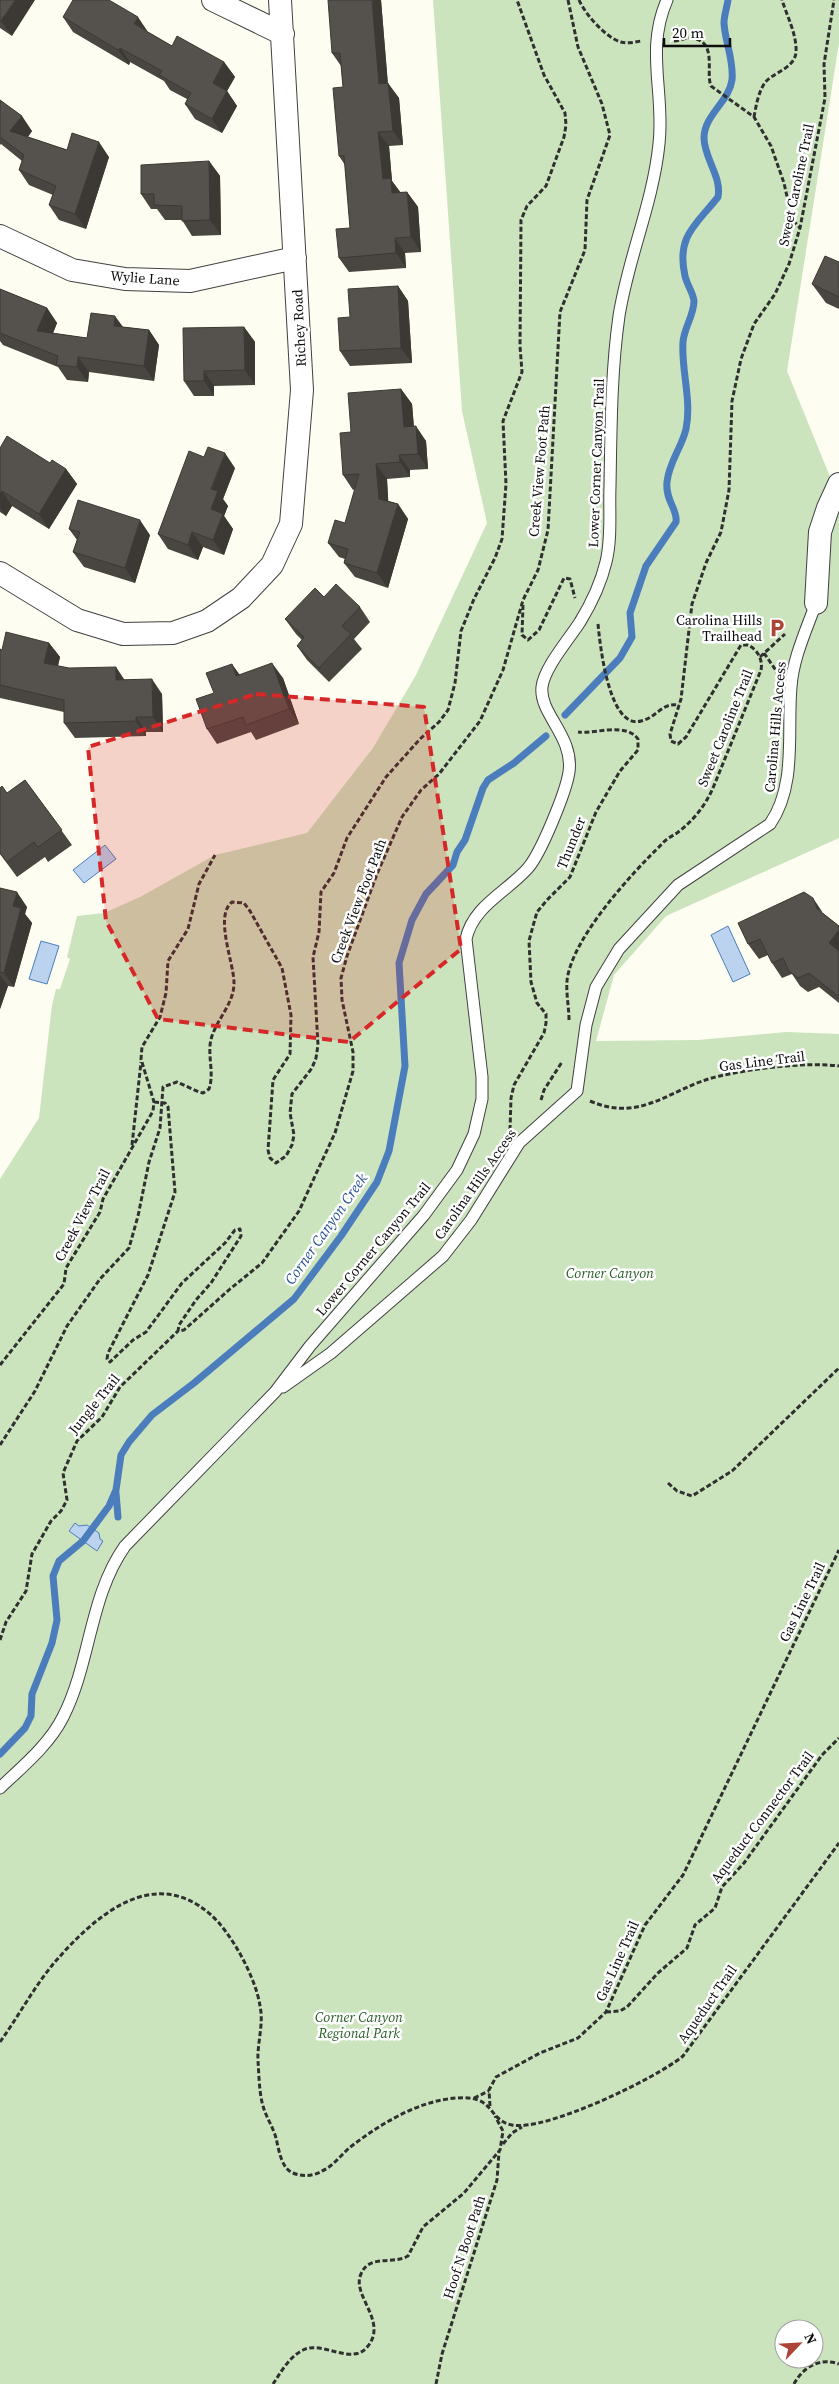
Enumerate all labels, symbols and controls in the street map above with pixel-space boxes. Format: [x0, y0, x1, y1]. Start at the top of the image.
scale bar [664, 15, 730, 47]
text: 20 m [672, 22, 704, 43]
street label: Sweet Caroline Trail [773, 122, 819, 248]
street label: Wylie Lane [110, 266, 180, 290]
street label: Richey Road [287, 289, 311, 367]
street label: Lower Corner Canyon Trail [583, 378, 609, 548]
street label: Creek View Foot Path [523, 404, 555, 538]
place label: Carolina Hills Trailhead [676, 610, 762, 646]
parking icon: Carolina Hills Trailhead [766, 617, 788, 639]
street label: Carolina Hills Access [759, 661, 791, 793]
street label: Sweet Caroline Trail [692, 666, 758, 790]
street label: Thunder [552, 814, 590, 872]
street label: Creek View Foot Path [325, 836, 391, 966]
street label: Gas Line Trail [718, 1046, 806, 1076]
street label: Carolina Hills Access [429, 1124, 521, 1244]
street label: Creek View Trail [49, 1165, 115, 1265]
water label: Corner Canyon Creek [279, 1168, 372, 1289]
street label: Lower Corner Canyon Trail [311, 1178, 435, 1320]
park label: Corner Canyon [566, 1263, 654, 1283]
street label: Jungle Trail [63, 1370, 124, 1439]
street label: Gas Line Trail [774, 1559, 830, 1645]
street label: Aqueduct Connector Trail [706, 1747, 818, 1887]
street label: Gas Line Trail [590, 1917, 644, 2005]
street label: Aqueduct Trail [673, 1961, 741, 2047]
park label: Corner Canyon Regional Park [315, 2007, 403, 2043]
street label: Hoof N Boot Path [438, 2193, 490, 2301]
north arrow [774, 2319, 824, 2369]
text: N [800, 2330, 822, 2347]

